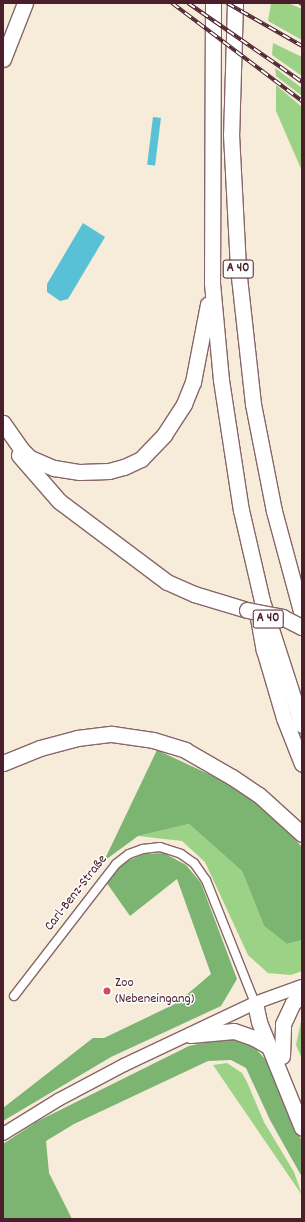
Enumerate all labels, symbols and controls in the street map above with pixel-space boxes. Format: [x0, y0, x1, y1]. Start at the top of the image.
road number: A 40 [222, 258, 254, 280]
road number: A 40 [252, 608, 284, 630]
street label: Carl-Benz-Straße [41, 852, 111, 934]
place label: Zoo (Nebeneingang) [115, 975, 194, 1008]
marker: Zoo (Nebeneingang) [102, 986, 112, 996]

